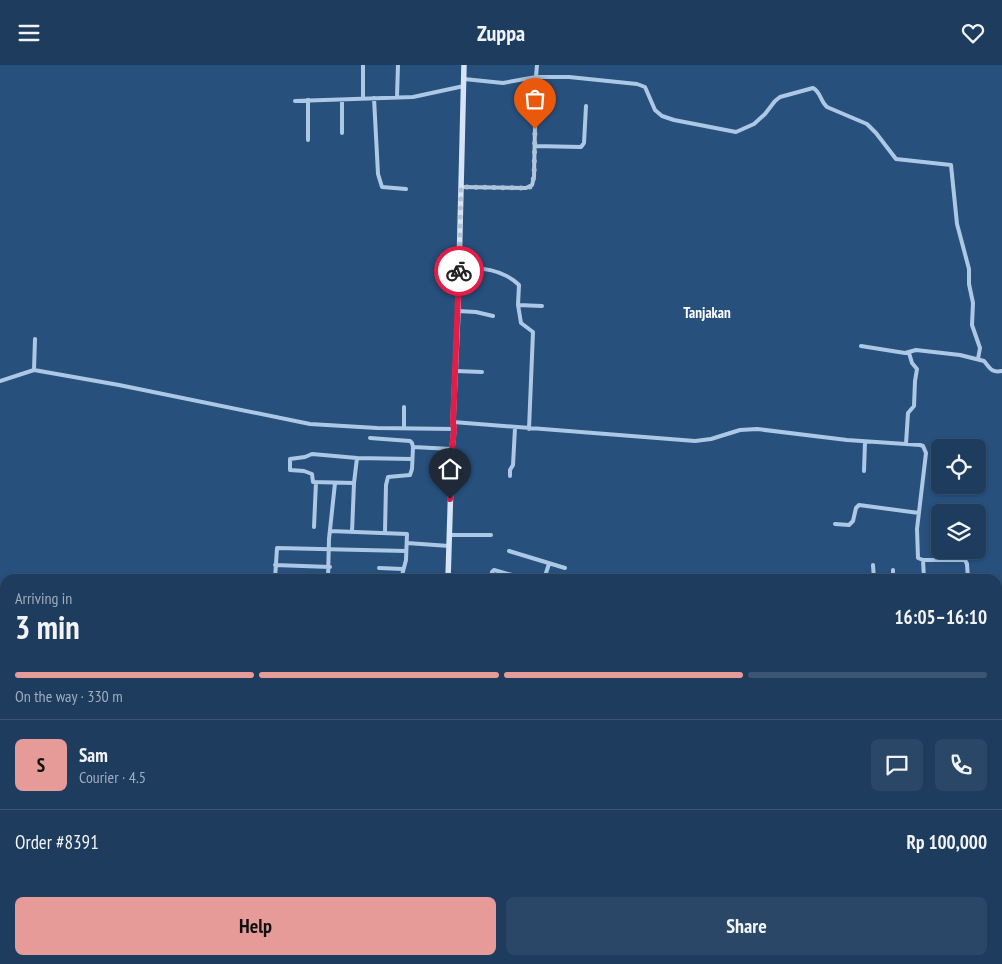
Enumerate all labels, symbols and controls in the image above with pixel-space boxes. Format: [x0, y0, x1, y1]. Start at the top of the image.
icon: menu [15, 19, 43, 47]
text: Zuppa [477, 19, 525, 47]
icon: heart [959, 19, 987, 47]
pin [514, 78, 556, 129]
icon: bag [521, 85, 549, 113]
courier [434, 246, 484, 296]
icon: bike [445, 257, 473, 285]
district label: Tanjakan [683, 303, 731, 322]
map controls [931, 439, 986, 559]
button: locate [931, 439, 986, 494]
pin [429, 448, 471, 499]
icon: home [436, 455, 464, 483]
button: layers [931, 504, 986, 559]
text: Arriving in [15, 588, 72, 608]
text: 16:05–16:10 [894, 605, 987, 629]
text: 3 min [15, 606, 80, 648]
text: On the way · 330 m [15, 686, 123, 706]
button: chat [871, 739, 923, 791]
button: phone [935, 739, 987, 791]
text: Sam [79, 743, 108, 767]
text: S [37, 753, 45, 777]
text: Courier · 4.5 [79, 767, 146, 787]
text: Order #8391 [15, 830, 99, 854]
text: Rp 100,000 [906, 830, 987, 854]
button: Help [15, 897, 496, 955]
button: Share [506, 897, 987, 955]

